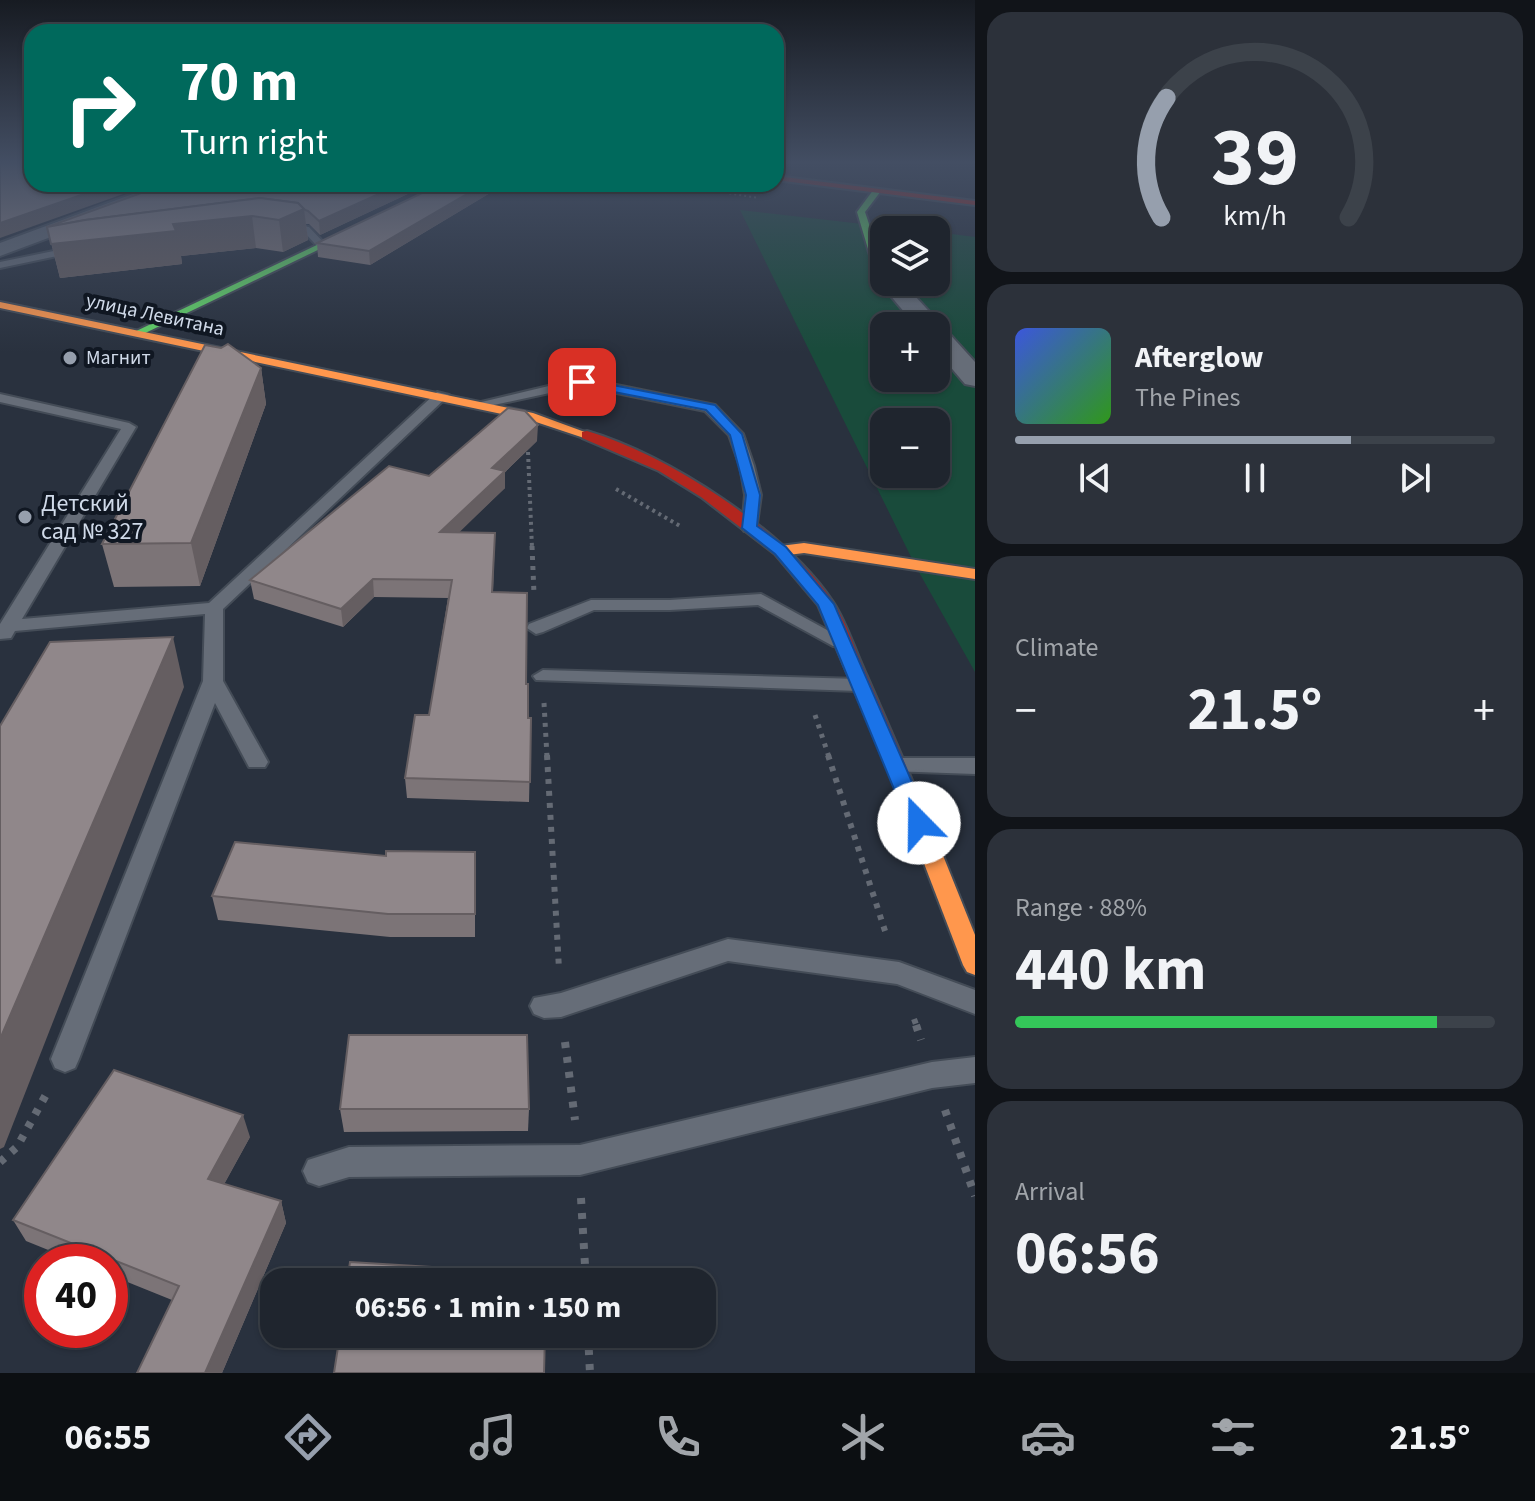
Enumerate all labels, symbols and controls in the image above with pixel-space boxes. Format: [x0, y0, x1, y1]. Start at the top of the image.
text: 70 m [180, 43, 298, 122]
icon: right [48, 56, 152, 160]
text: 39 [1211, 99, 1299, 217]
text: Turn right [180, 117, 328, 168]
text: km/h [1223, 196, 1287, 236]
map controls [870, 216, 950, 488]
button: layers [870, 216, 950, 296]
street label: улица Левитана [83, 287, 227, 343]
button: + [870, 312, 950, 392]
text: Afterglow [1135, 336, 1263, 379]
place label: Магнит [86, 344, 151, 372]
pin [548, 348, 616, 416]
marker: Магнит [61, 349, 79, 367]
icon: arrive [560, 360, 604, 404]
text: The Pines [1135, 379, 1240, 416]
button: − [870, 408, 950, 488]
icon: previous [1073, 456, 1117, 500]
icon: pause [1233, 456, 1277, 500]
icon: next [1393, 456, 1437, 500]
place label: Детский сад № 327 [41, 486, 143, 549]
marker: Детский сад № 327 [16, 508, 34, 526]
text: Climate [1015, 629, 1099, 666]
text: 21.5° [1188, 668, 1322, 753]
text: − [1015, 680, 1037, 743]
text: + [1473, 680, 1495, 743]
position arrow [877, 781, 961, 865]
text: Range · 88% [1015, 889, 1147, 926]
text: 440 km [1015, 928, 1206, 1013]
text: Arrival [1015, 1173, 1085, 1210]
text: 06:56 [1015, 1212, 1160, 1297]
speed limit sign: 40 [24, 1244, 128, 1348]
text: 06:56 · 1 min · 150 m [355, 1286, 621, 1329]
icon: directions [280, 1409, 336, 1465]
icon: music [465, 1409, 521, 1465]
icon: phone [650, 1409, 706, 1465]
icon: climate [835, 1409, 891, 1465]
icon: car [1020, 1409, 1076, 1465]
icon: filters [1205, 1409, 1261, 1465]
text: 06:55 [64, 1412, 151, 1463]
text: 21.5° [1390, 1412, 1470, 1463]

